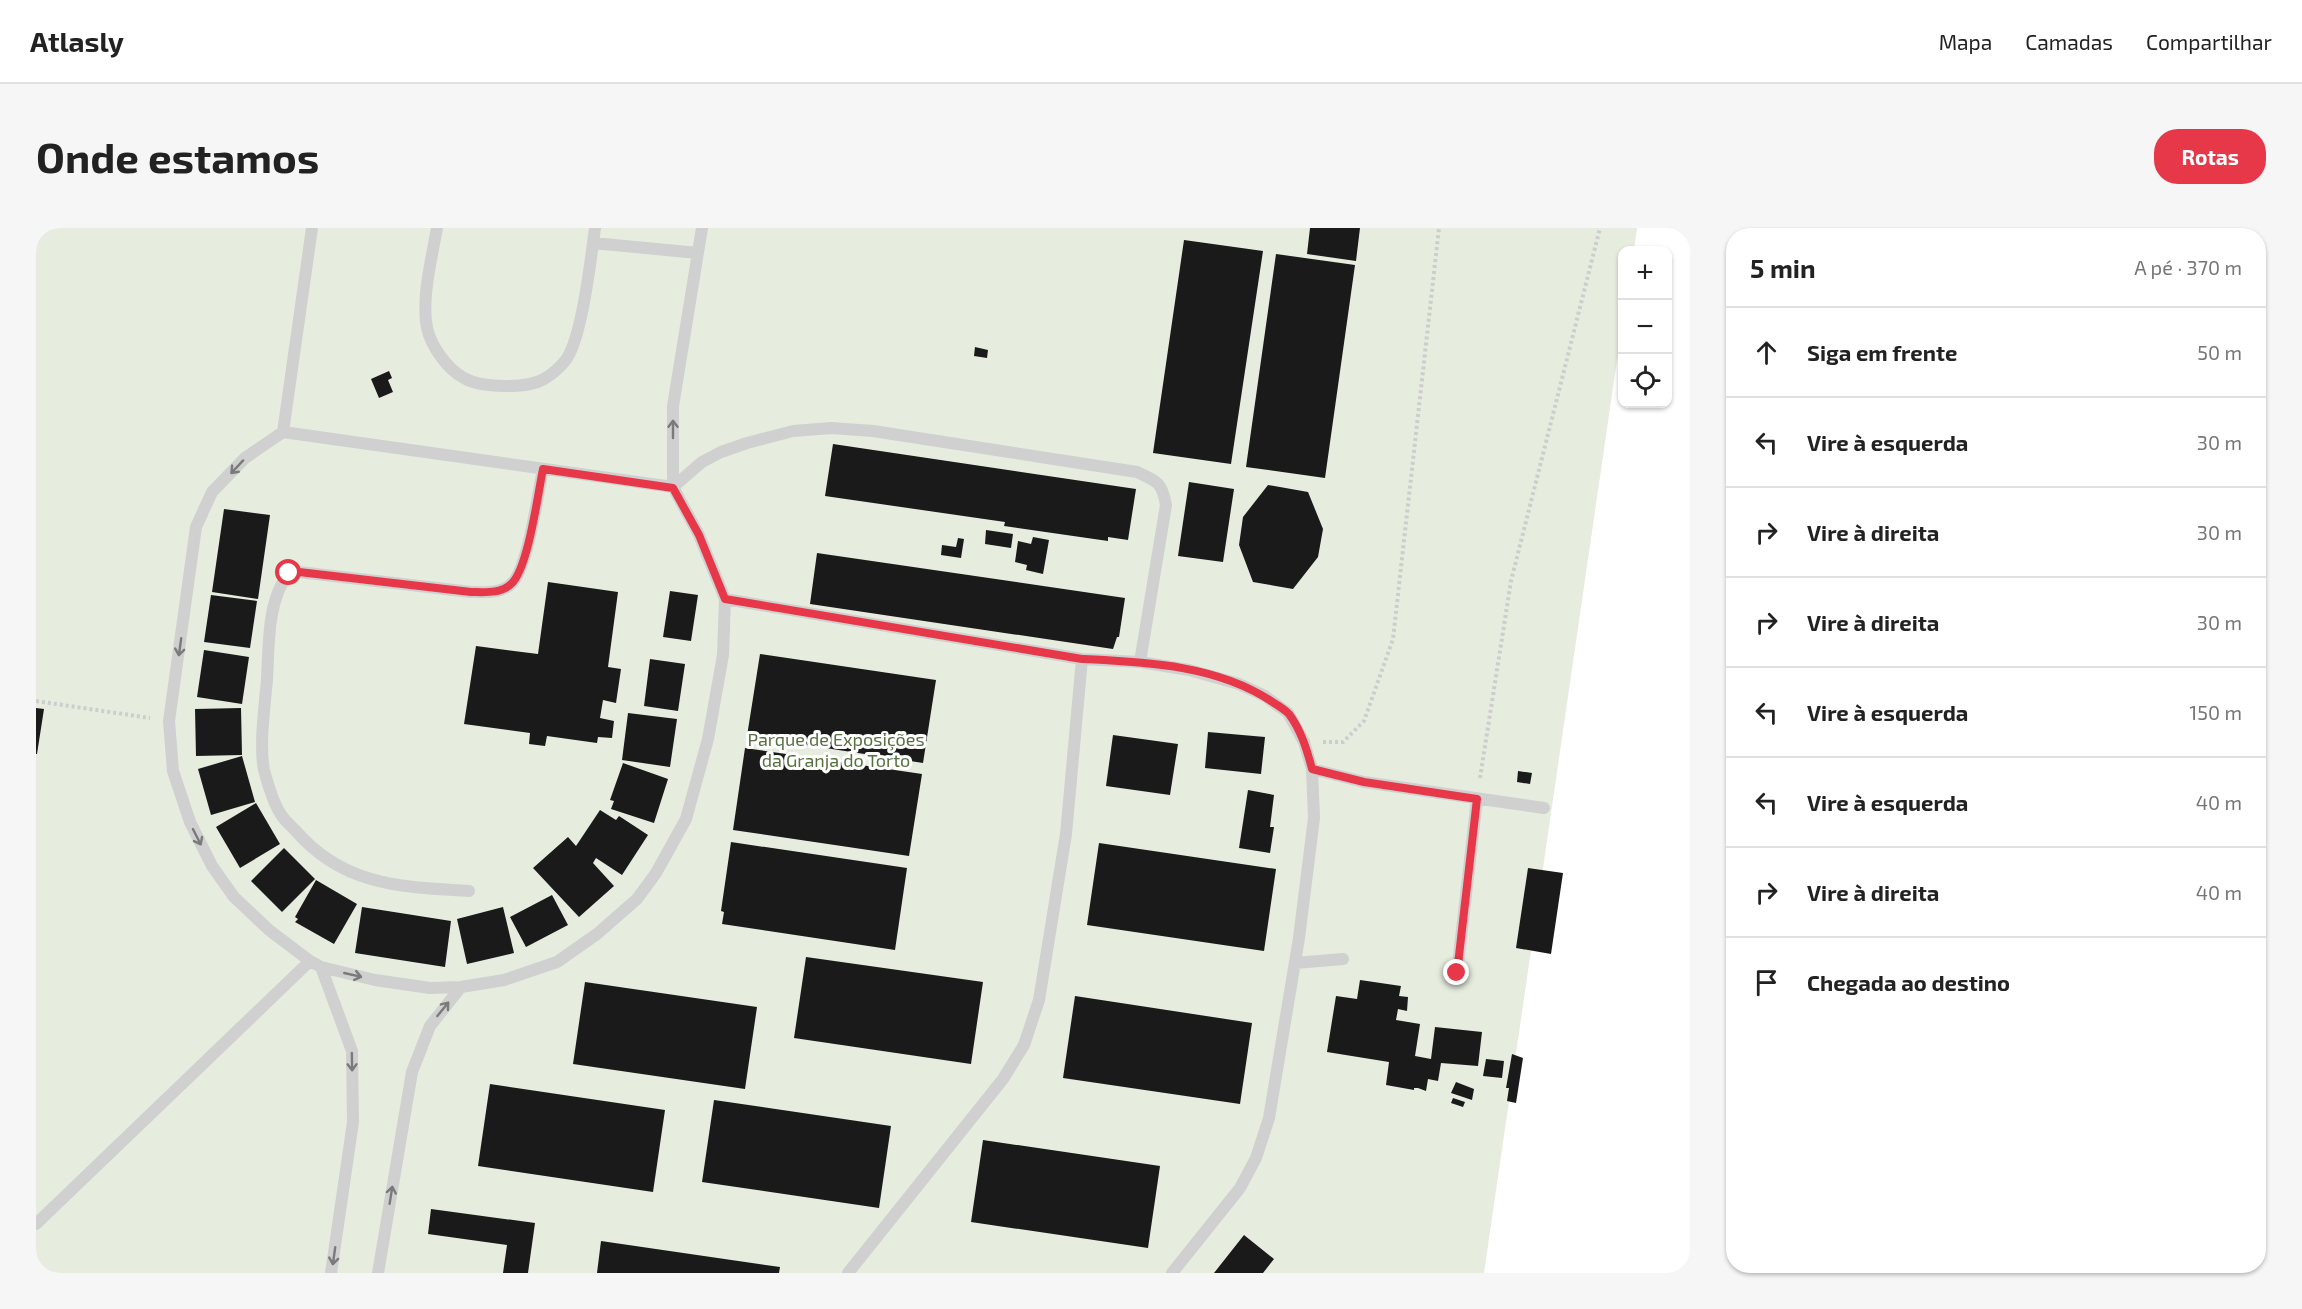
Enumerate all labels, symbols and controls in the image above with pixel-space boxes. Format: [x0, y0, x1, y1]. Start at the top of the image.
text: Atlasly [30, 24, 124, 58]
text: Mapa [1939, 29, 1992, 54]
text: Camadas [2025, 29, 2113, 54]
text: Compartilhar [2146, 29, 2272, 54]
button: Rotas [2154, 129, 2266, 184]
text: Onde estamos [36, 131, 319, 181]
map controls [1618, 246, 1672, 408]
button: + [1618, 246, 1672, 300]
text: 5 min [1750, 252, 1816, 283]
text: A pé · 370 m [2134, 255, 2242, 279]
button: − [1618, 300, 1672, 354]
icon: ahead [1750, 336, 1783, 369]
text: Siga em frente [1807, 339, 1957, 365]
text: 50 m [2197, 340, 2242, 364]
button: locate [1618, 354, 1672, 408]
one-way arrow [667, 419, 679, 439]
icon: left [1750, 426, 1783, 459]
text: Vire à esquerda [1807, 429, 1968, 455]
text: 30 m [2197, 430, 2242, 454]
one-way arrow [229, 459, 244, 474]
icon: right [1750, 516, 1783, 549]
text: Vire à direita [1807, 519, 1939, 545]
text: 30 m [2197, 520, 2242, 544]
route start [275, 559, 301, 585]
icon: right [1750, 606, 1783, 639]
text: Vire à direita [1807, 609, 1939, 635]
text: 30 m [2197, 610, 2242, 634]
one-way arrow [174, 637, 185, 657]
icon: left [1750, 696, 1783, 729]
text: Vire à esquerda [1807, 699, 1968, 725]
text: 150 m [2189, 700, 2242, 724]
park label: Parque de Exposições da Granja do Torto [747, 728, 925, 771]
icon: left [1750, 786, 1783, 819]
text: Vire à esquerda [1807, 789, 1968, 815]
text: 40 m [2196, 790, 2242, 814]
one-way arrow [192, 827, 203, 845]
icon: right [1750, 876, 1783, 909]
text: Vire à direita [1807, 879, 1939, 905]
text: 40 m [2196, 880, 2242, 904]
route end [1443, 959, 1469, 985]
icon: arrive [1750, 966, 1783, 999]
one-way arrow [343, 969, 362, 981]
text: Chegada ao destino [1807, 969, 2010, 995]
one-way arrow [437, 1002, 450, 1018]
one-way arrow [346, 1052, 358, 1072]
one-way arrow [385, 1185, 396, 1205]
one-way arrow [328, 1245, 339, 1265]

